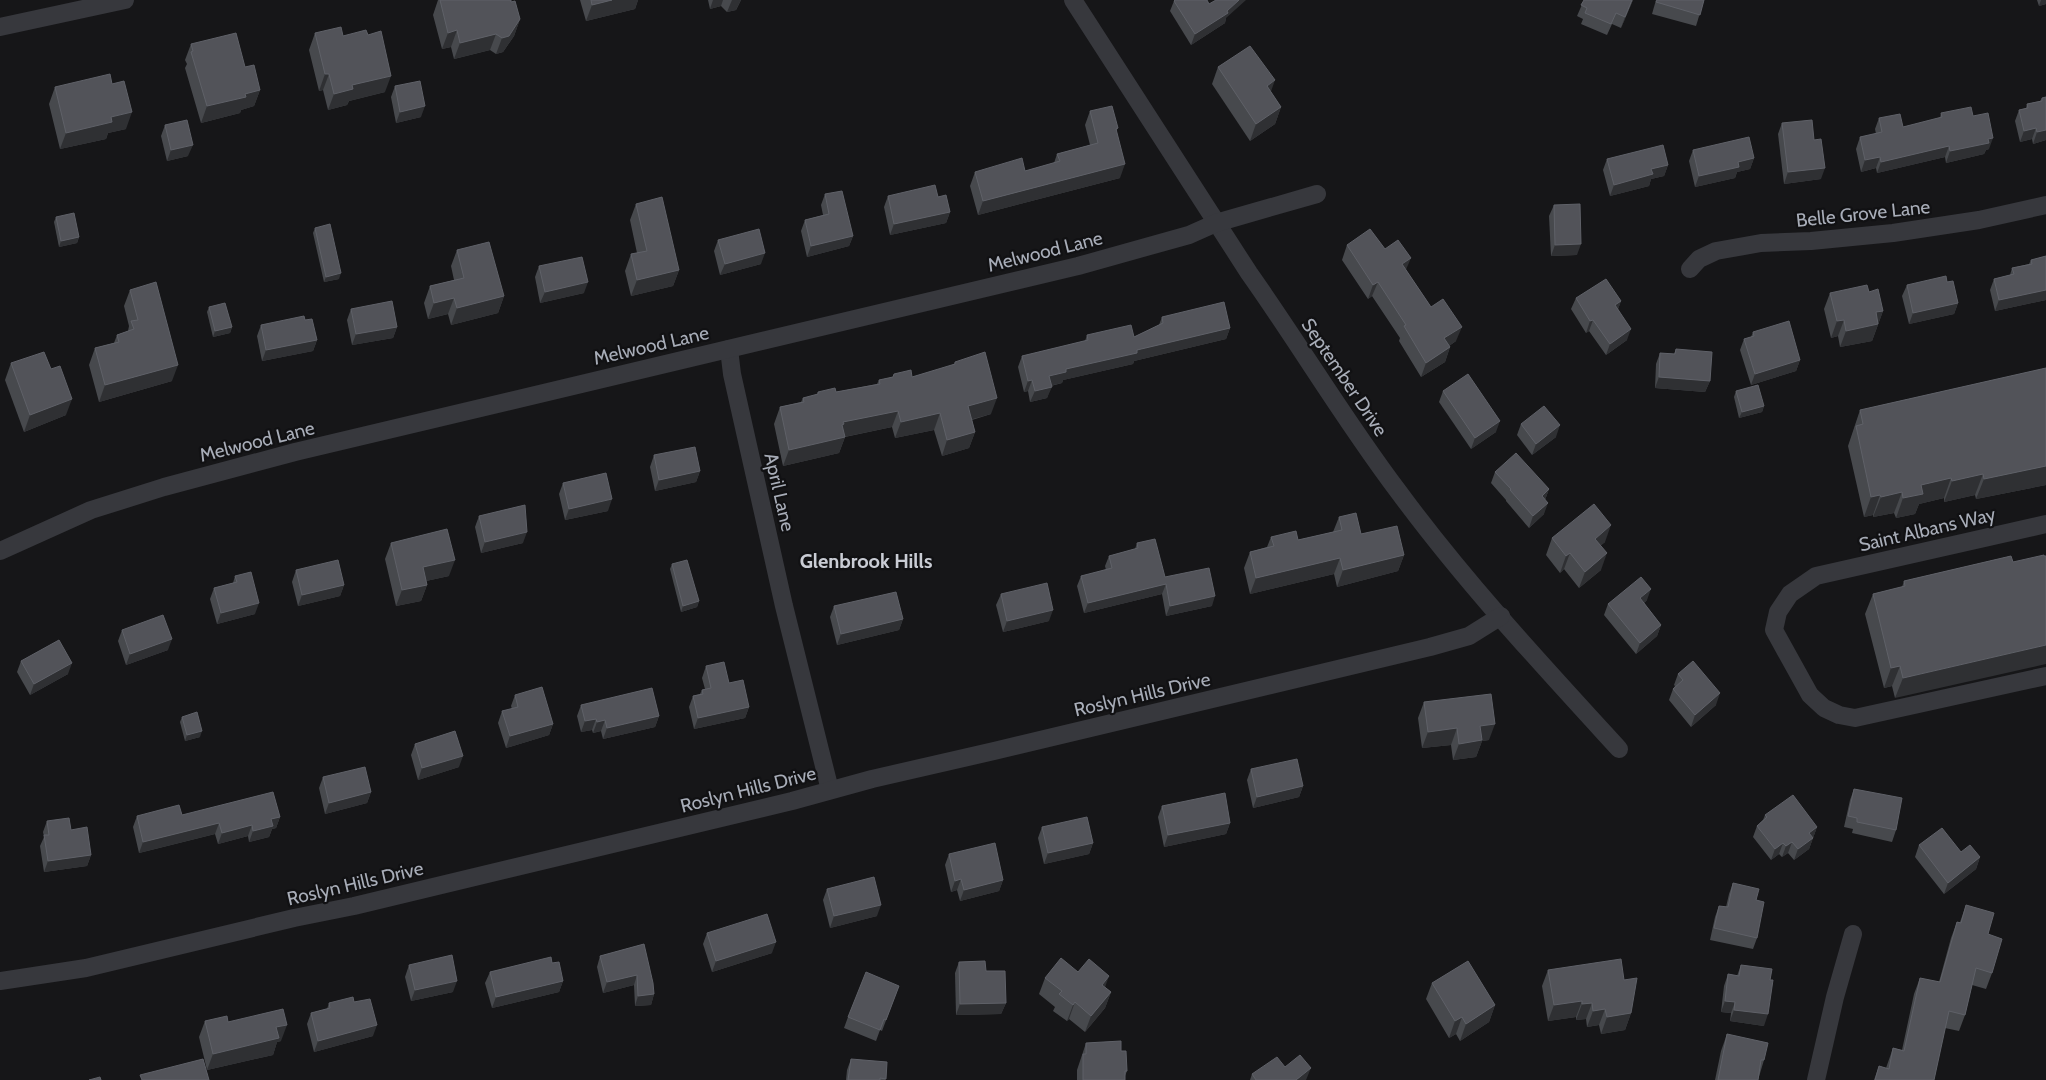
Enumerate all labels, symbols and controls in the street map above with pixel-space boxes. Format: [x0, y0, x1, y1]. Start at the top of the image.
street label: Belle Grove Lane [1795, 195, 1932, 232]
street label: Melwood Lane [985, 226, 1105, 277]
street label: September Drive [1297, 314, 1393, 441]
street label: Melwood Lane [591, 321, 711, 370]
street label: Melwood Lane [197, 416, 317, 467]
street label: April Lane [759, 451, 800, 534]
street label: Saint Albans Way [1857, 503, 1998, 556]
district label: Glenbrook Hills [800, 549, 932, 573]
street label: Roslyn Hills Drive [1072, 668, 1213, 721]
street label: Roslyn Hills Drive [678, 761, 819, 817]
street label: Roslyn Hills Drive [285, 857, 426, 910]

